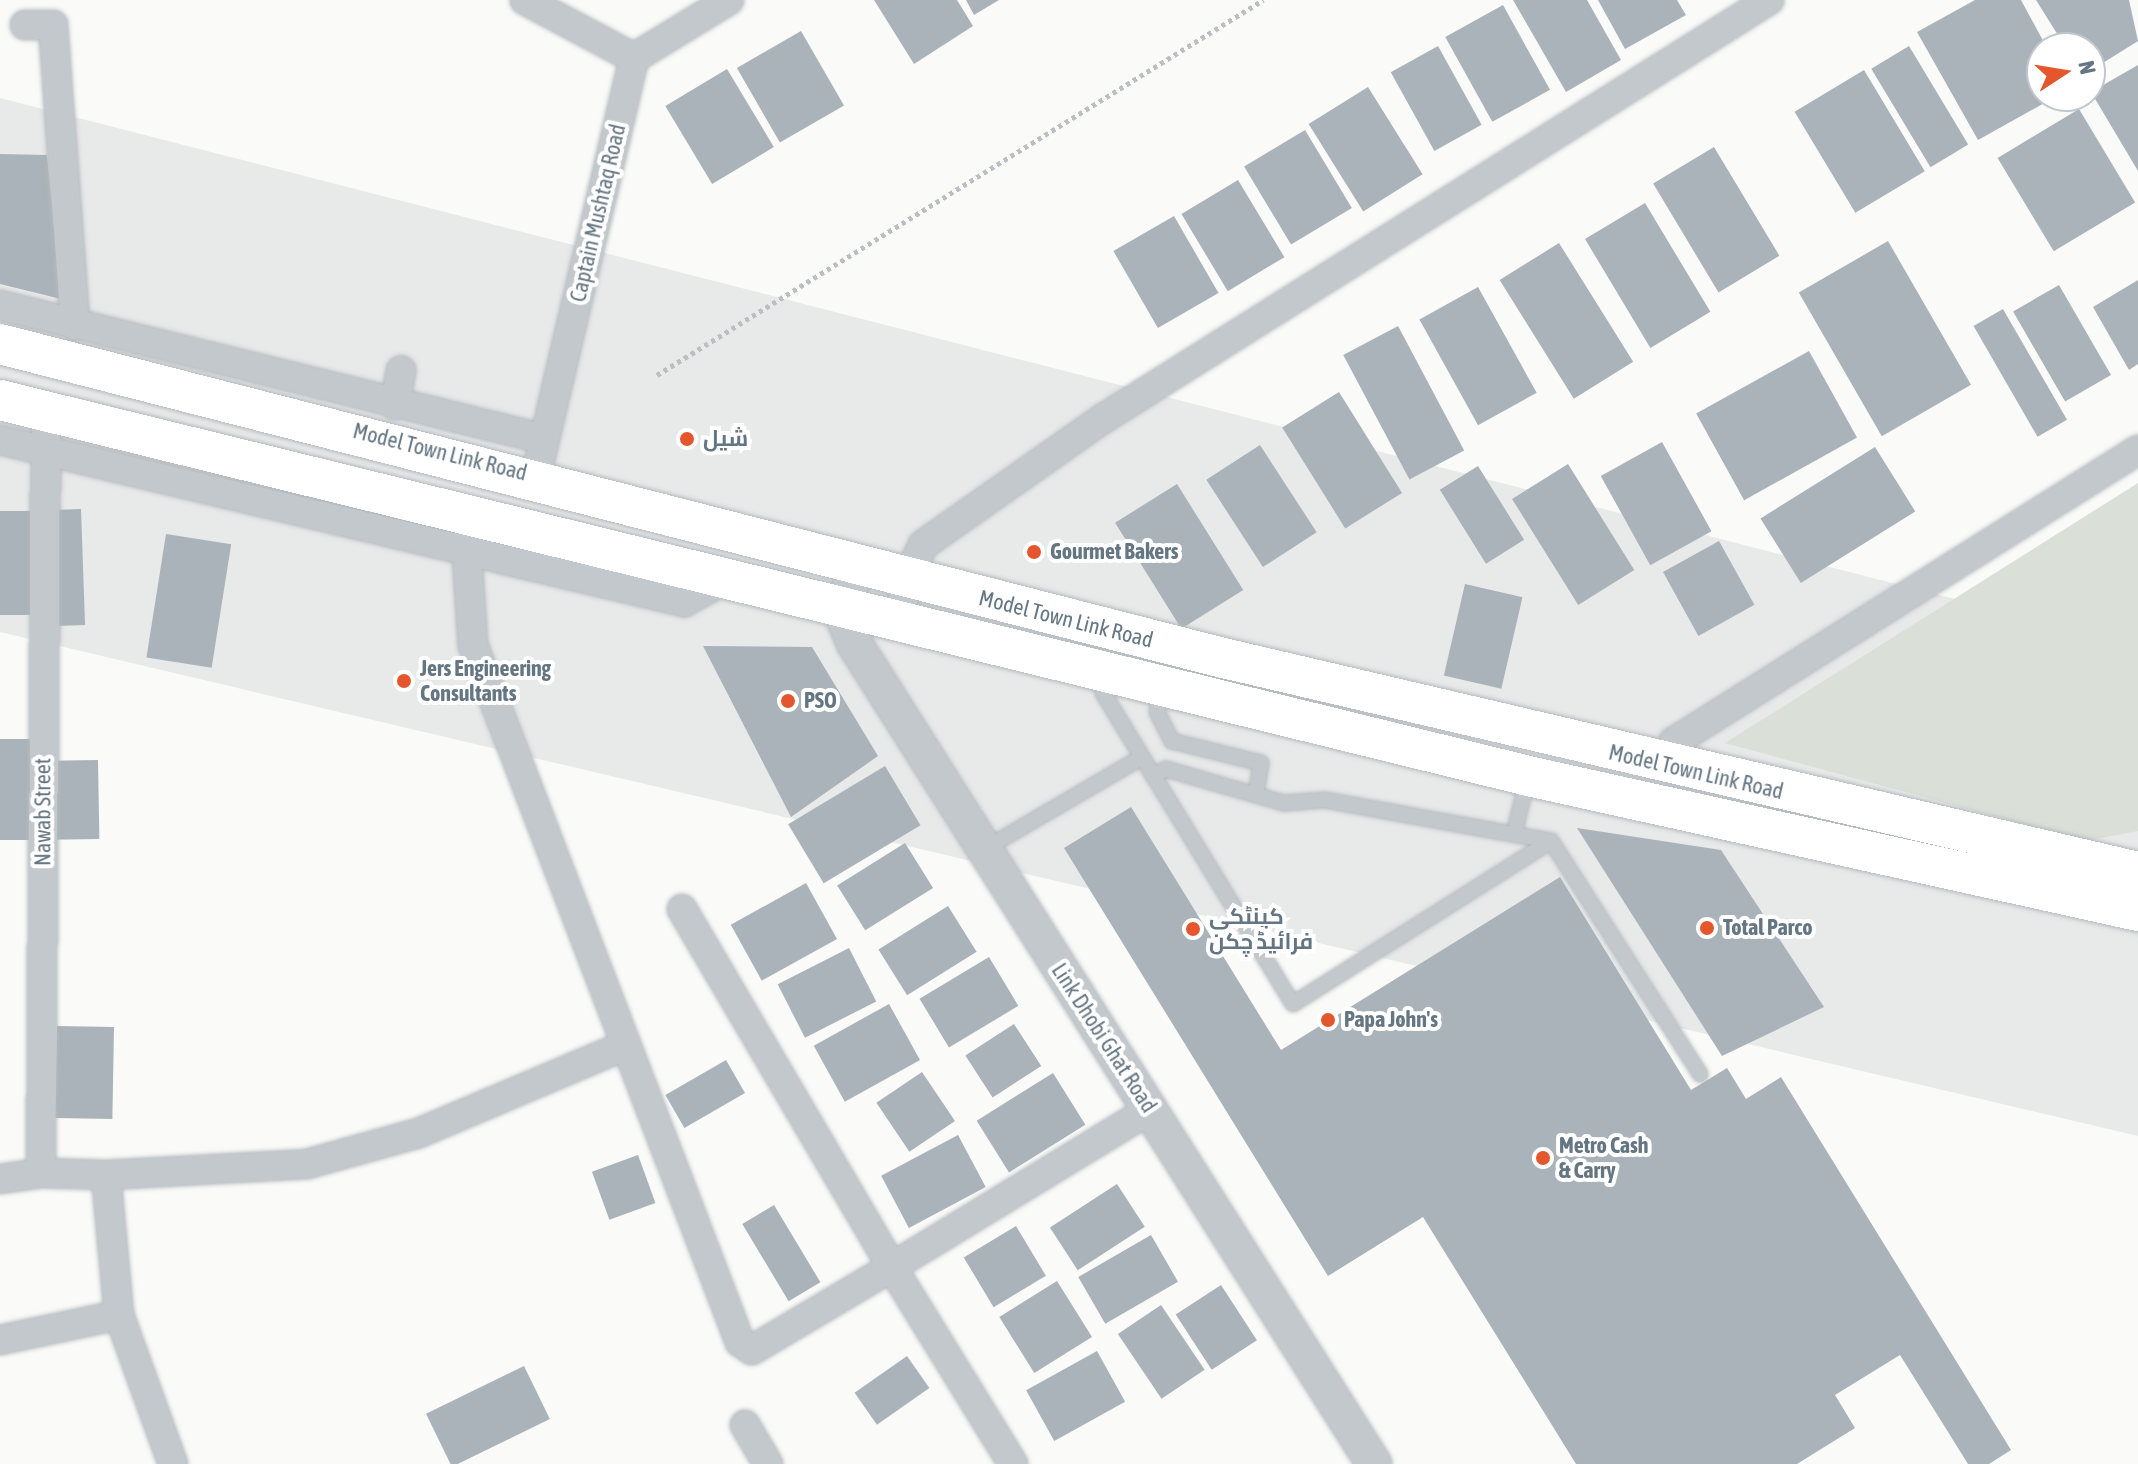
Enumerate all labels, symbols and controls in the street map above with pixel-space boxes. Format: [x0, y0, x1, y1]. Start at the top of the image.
north arrow [2026, 32, 2106, 112]
text: N [2073, 58, 2102, 76]
street label: Captain Mushtaq Road [565, 122, 631, 304]
street label: Model Town Link Road [350, 418, 530, 486]
place label: شیل [703, 426, 748, 452]
marker: شیل [678, 430, 696, 448]
place label: Gourmet Bakers [1050, 539, 1178, 565]
marker: Gourmet Bakers [1025, 543, 1043, 561]
street label: Model Town Link Road [976, 585, 1156, 653]
place label: Jers Engineering Consultants [420, 655, 551, 706]
marker: Jers Engineering Consultants [395, 672, 413, 690]
place label: PSO [804, 688, 837, 714]
marker: PSO [779, 692, 797, 710]
street label: Model Town Link Road [1606, 739, 1786, 805]
street label: Nawab Street [30, 758, 56, 866]
place label: کینٹکی فرائیڈ چکن [1209, 903, 1313, 954]
place label: Total Parco [1723, 915, 1813, 941]
marker: Total Parco [1698, 919, 1716, 937]
marker: کینٹکی فرائیڈ چکن [1184, 920, 1202, 938]
street label: Link Dhobi Ghat Road [1046, 958, 1162, 1118]
place label: Papa John's [1344, 1007, 1438, 1033]
marker: Papa John's [1319, 1011, 1337, 1029]
place label: Metro Cash & Carry [1559, 1132, 1648, 1184]
marker: Metro Cash & Carry [1534, 1149, 1552, 1167]

